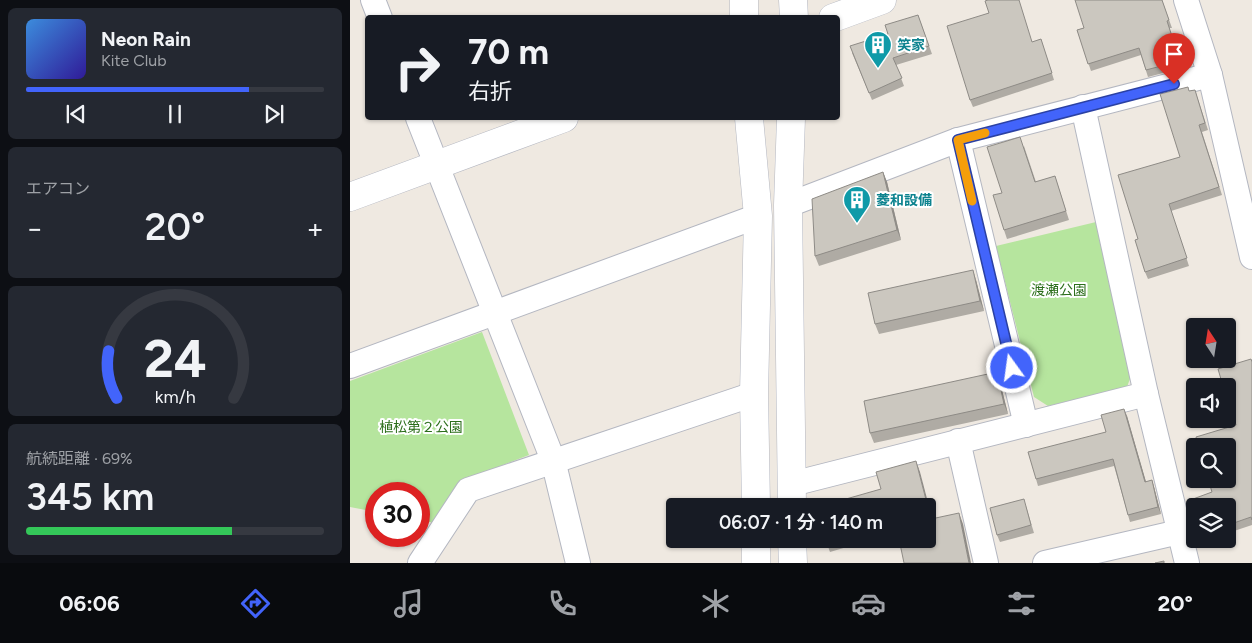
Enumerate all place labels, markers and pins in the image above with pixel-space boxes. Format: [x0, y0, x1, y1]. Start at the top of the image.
building icon: 笑家 [863, 30, 893, 69]
pin [1153, 33, 1195, 84]
place label: 笑家 [897, 37, 925, 54]
building icon: 菱和設備 [842, 185, 872, 224]
place label: 菱和設備 [876, 192, 932, 209]

